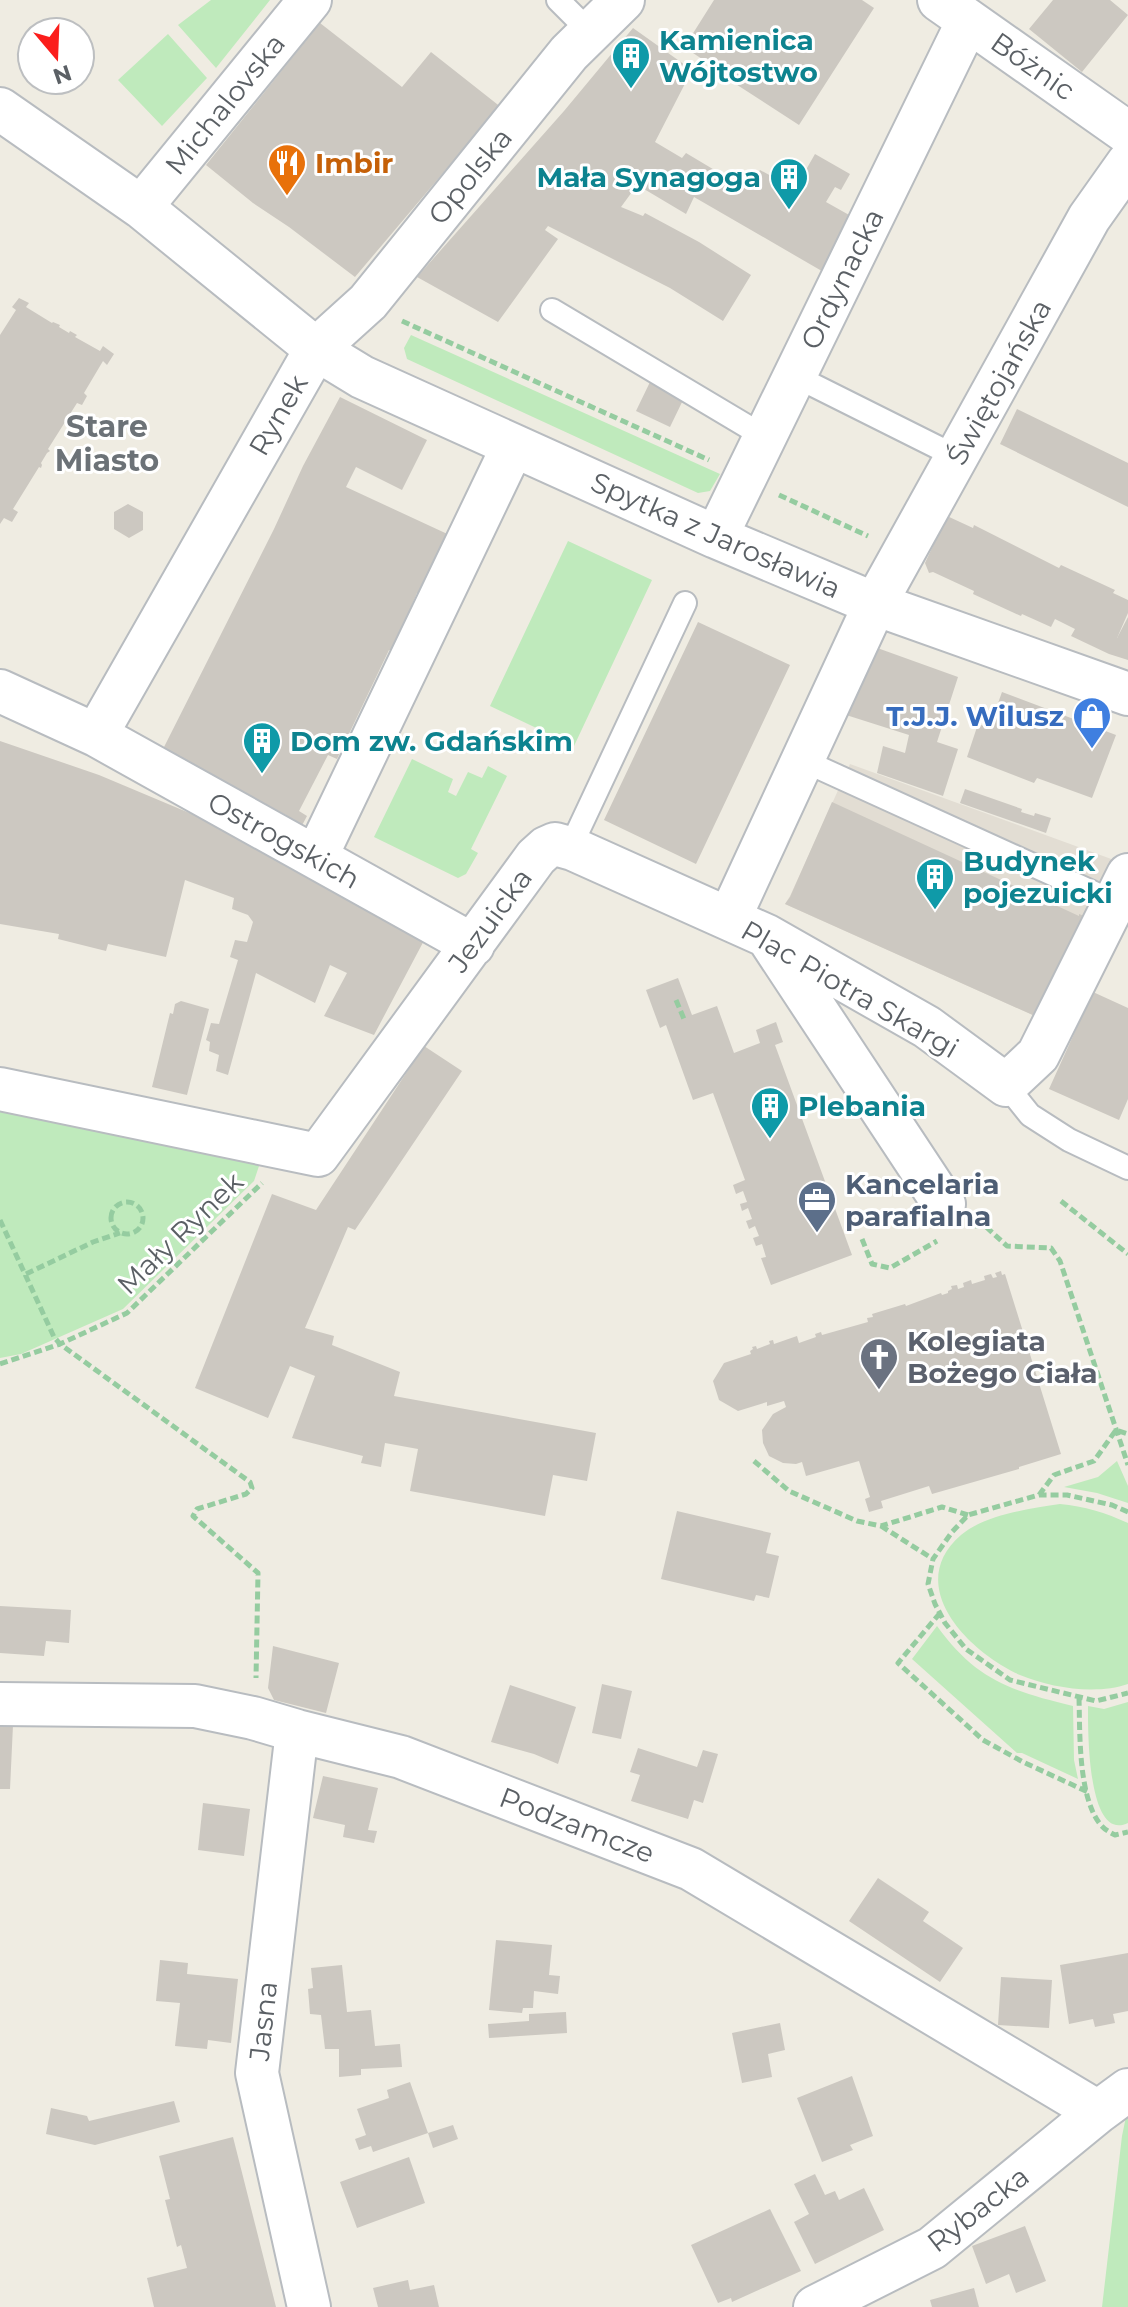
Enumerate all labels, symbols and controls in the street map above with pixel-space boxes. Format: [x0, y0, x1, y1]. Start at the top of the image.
north arrow [16, 16, 96, 96]
place label: Kamienica Wójtostwo [659, 23, 818, 89]
street label: Bóżnic [984, 25, 1082, 107]
street label: Michalovska [158, 27, 292, 181]
building icon: Kamienica Wójtostwo [610, 35, 652, 90]
text: N [50, 59, 75, 90]
street label: Opolska [421, 121, 519, 231]
restaurant icon: Imbir [266, 142, 308, 197]
place label: Imbir [315, 146, 393, 180]
building icon: Mała Synagoga [768, 156, 810, 211]
place label: Mała Synagoga [537, 160, 761, 194]
street label: Ordynacka [793, 203, 891, 355]
street label: Świętojańska [940, 293, 1058, 471]
street label: Rynek [241, 368, 315, 462]
district label: Stare Miasto [55, 408, 159, 479]
street label: Spytka z Jarosławia [586, 465, 846, 605]
shop icon: T.J.J. Wilusz [1071, 695, 1113, 750]
place label: T.J.J. Wilusz [886, 699, 1064, 733]
building icon: Dom zw. Gdańskim [241, 720, 283, 775]
place label: Dom zw. Gdańskim [290, 724, 573, 758]
street label: Ostrogskich [202, 784, 366, 896]
place label: Budynek pojezuicki [963, 844, 1113, 910]
building icon: Budynek pojezuicki [914, 856, 956, 911]
street label: Jezuicka [440, 861, 539, 979]
street label: Plac Piotra Skargi [735, 913, 965, 1065]
building icon: Plebania [749, 1085, 791, 1140]
place label: Plebania [798, 1089, 926, 1123]
street label: Mały Rynek [110, 1164, 250, 1301]
place label: Kancelaria parafialna [845, 1167, 1000, 1233]
office icon: Kancelaria parafialna [796, 1179, 838, 1234]
place label: Kolegiata Bożego Ciała [907, 1324, 1097, 1390]
church icon: Kolegiata Bożego Ciała [858, 1336, 900, 1391]
street label: Podzamcze [495, 1780, 659, 1870]
street label: Jasna [242, 1980, 284, 2063]
street label: Rybacka [920, 2159, 1036, 2259]

